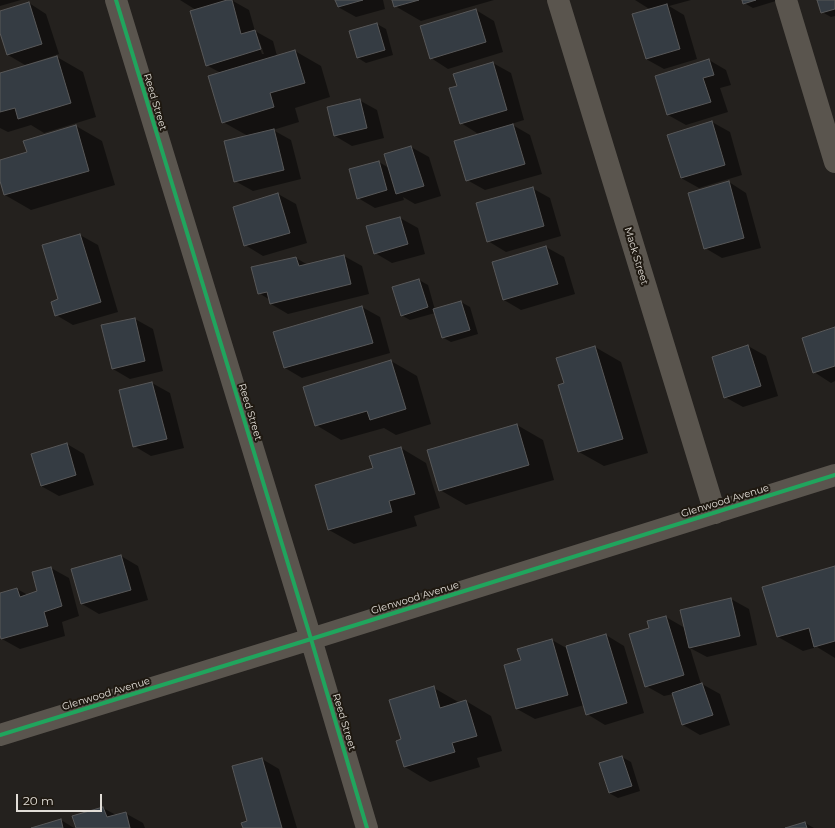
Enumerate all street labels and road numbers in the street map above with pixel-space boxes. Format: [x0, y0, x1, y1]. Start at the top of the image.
street label: Reed Street [141, 72, 169, 132]
street label: Mack Street [622, 226, 650, 286]
street label: Reed Street [236, 382, 264, 442]
street label: Glenwood Avenue [680, 482, 770, 520]
street label: Glenwood Avenue [370, 579, 460, 617]
street label: Glenwood Avenue [61, 675, 151, 713]
street label: Reed Street [330, 692, 358, 752]

